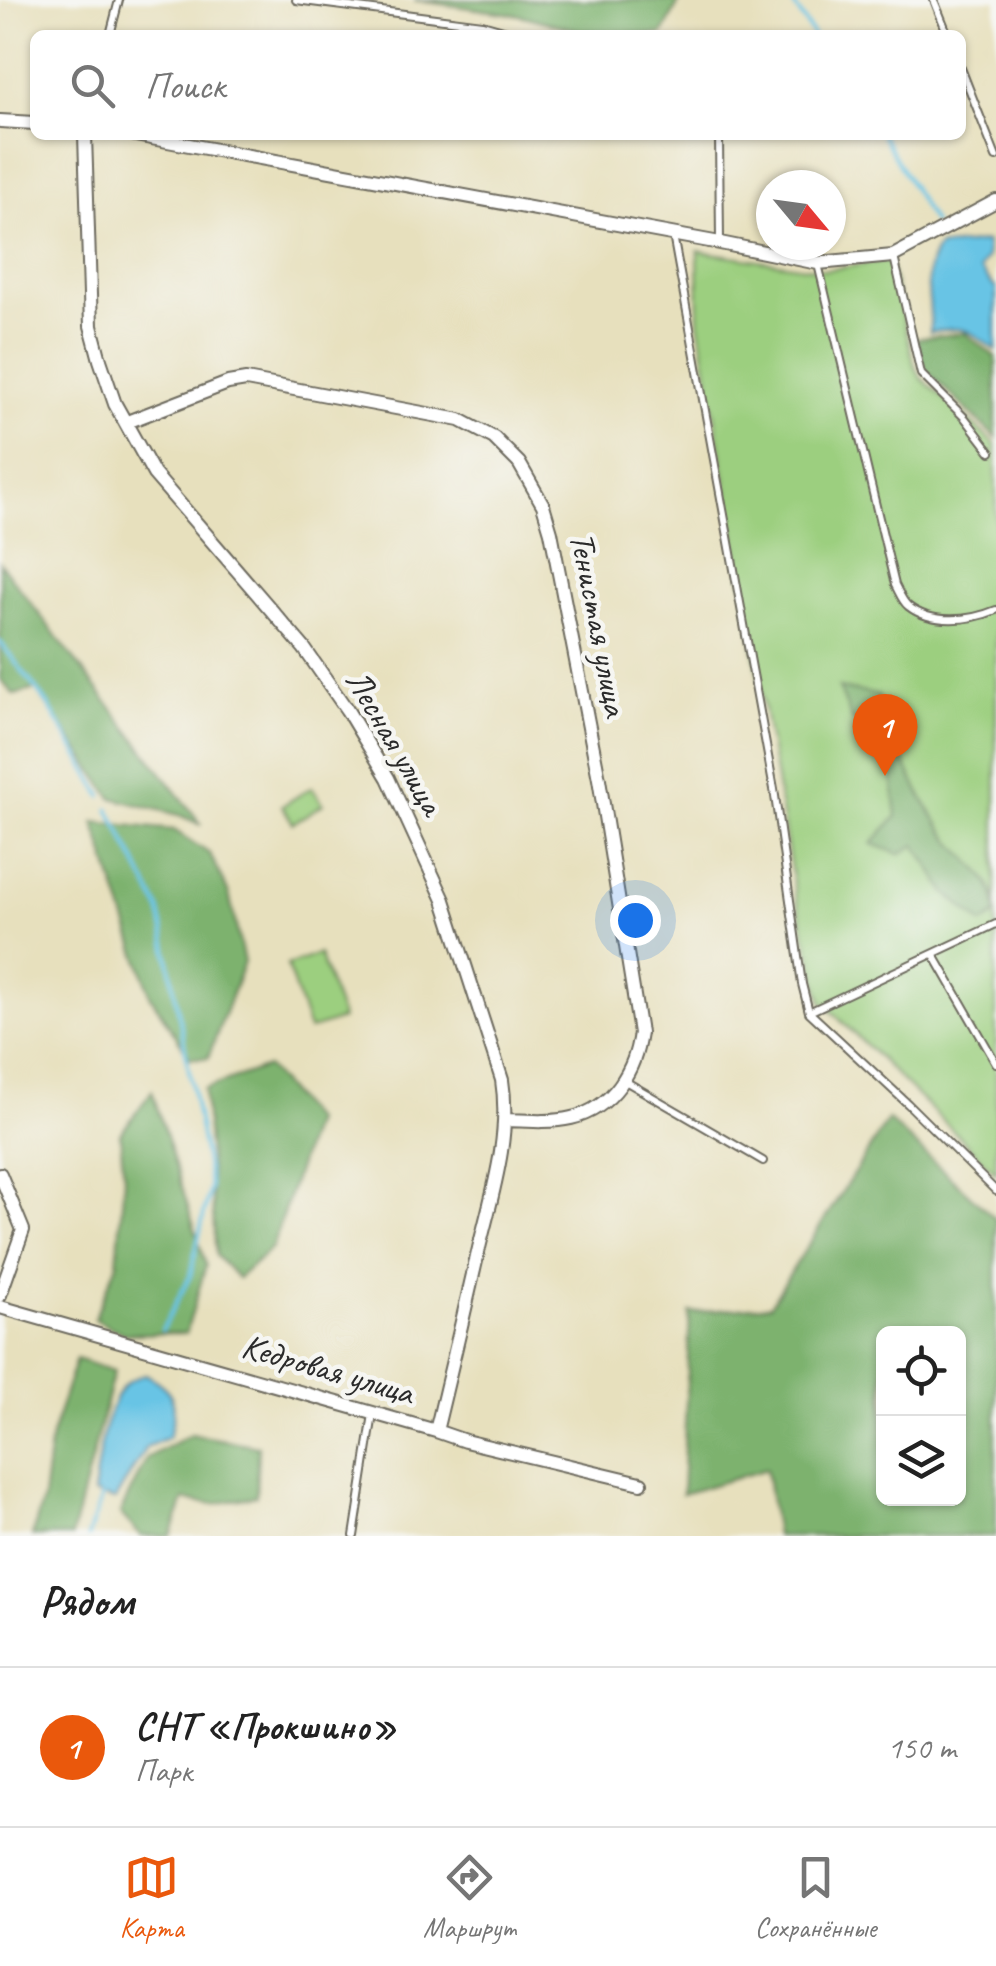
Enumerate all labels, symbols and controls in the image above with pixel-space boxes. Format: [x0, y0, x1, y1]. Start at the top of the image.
search box [30, 30, 966, 140]
icon: search [65, 58, 120, 113]
text: Поиск [145, 62, 225, 109]
north arrow [756, 170, 846, 260]
street label: Тенистая улица [559, 528, 639, 722]
street label: Лесная улица [335, 661, 456, 825]
pin: 1 [852, 694, 918, 776]
your location [610, 895, 661, 946]
street label: Кедровая улица [237, 1323, 422, 1416]
map controls [876, 1326, 966, 1506]
button: locate [876, 1326, 966, 1416]
button: layers [876, 1416, 966, 1506]
text: Рядом [40, 1575, 134, 1628]
text: СНТ «Прокшино» [135, 1703, 396, 1750]
text: 1 [65, 1727, 80, 1768]
text: 150 m [887, 1727, 956, 1768]
text: Парк [135, 1750, 192, 1791]
tab: Карта [120, 1850, 184, 1945]
tab: Маршрут [423, 1850, 515, 1945]
tab: Сохранённые [755, 1850, 876, 1945]

